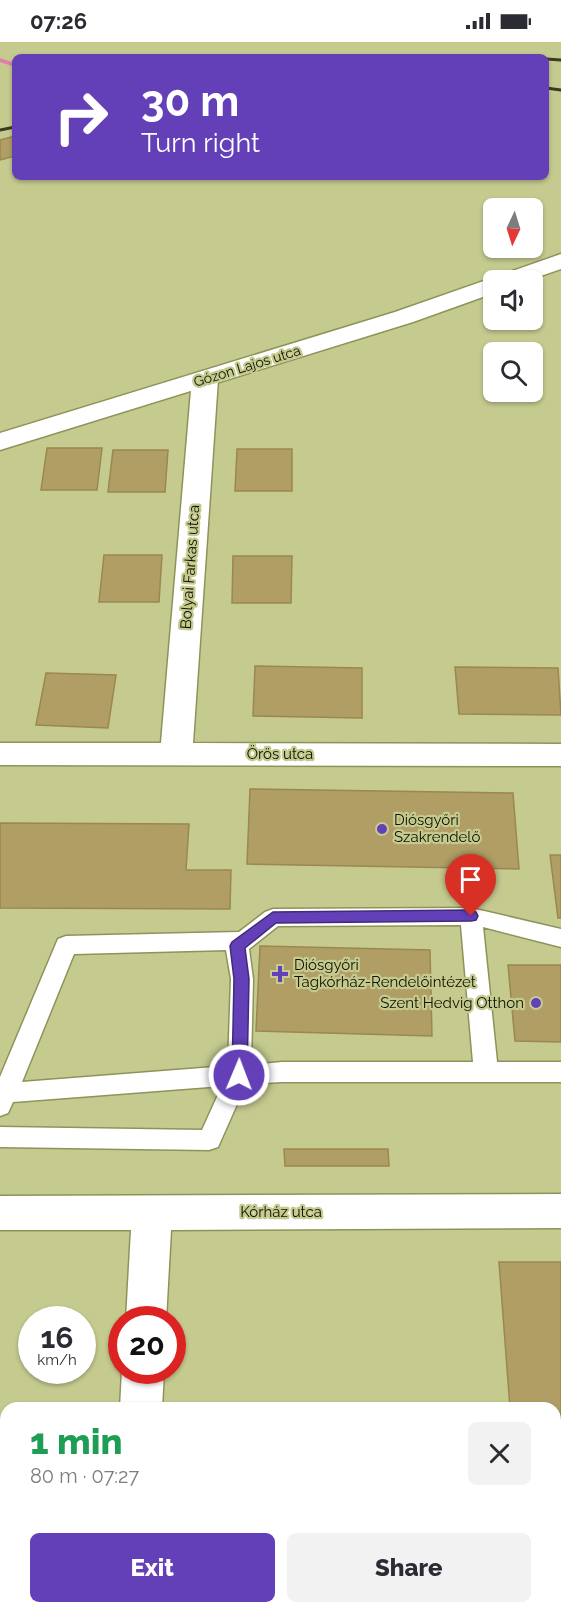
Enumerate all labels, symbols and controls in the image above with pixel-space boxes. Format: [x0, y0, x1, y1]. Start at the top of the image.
text: 07:26 [30, 8, 87, 34]
text: 30 m [141, 77, 239, 126]
icon: right [42, 78, 120, 156]
text: Turn right [141, 127, 260, 158]
north arrow [483, 198, 543, 258]
map controls [483, 198, 543, 402]
button: sound [483, 270, 543, 330]
street label: Gózon Lajos utca [192, 342, 302, 390]
button: search [483, 342, 543, 402]
street label: Bolyai Farkas utca [177, 504, 203, 630]
street label: Örös utca [247, 744, 313, 763]
place label: Diósgyőri Szakrendelő [394, 811, 480, 846]
marker: Diósgyőri Szakrendelő [375, 822, 389, 836]
pin [445, 854, 496, 916]
icon: arrive [454, 863, 487, 896]
place label: Diósgyőri Tagkórház-Rendelőintézet [294, 956, 476, 991]
marker: Diósgyőri Tagkórház-Rendelőintézet [271, 965, 289, 983]
place label: Szent Hedvig Otthon [380, 994, 524, 1012]
marker: Szent Hedvig Otthon [529, 996, 543, 1010]
position arrow [207, 1043, 271, 1107]
street label: Kórház utca [240, 1203, 322, 1221]
speed limit sign: 20 [108, 1306, 186, 1384]
text: 16 [40, 1320, 74, 1355]
text: km/h [37, 1351, 77, 1369]
text: 1 min [30, 1420, 122, 1462]
button: close [468, 1422, 531, 1485]
text: 80 m · 07:27 [30, 1464, 139, 1488]
button: Exit [30, 1533, 275, 1602]
button: Share [287, 1533, 531, 1602]

